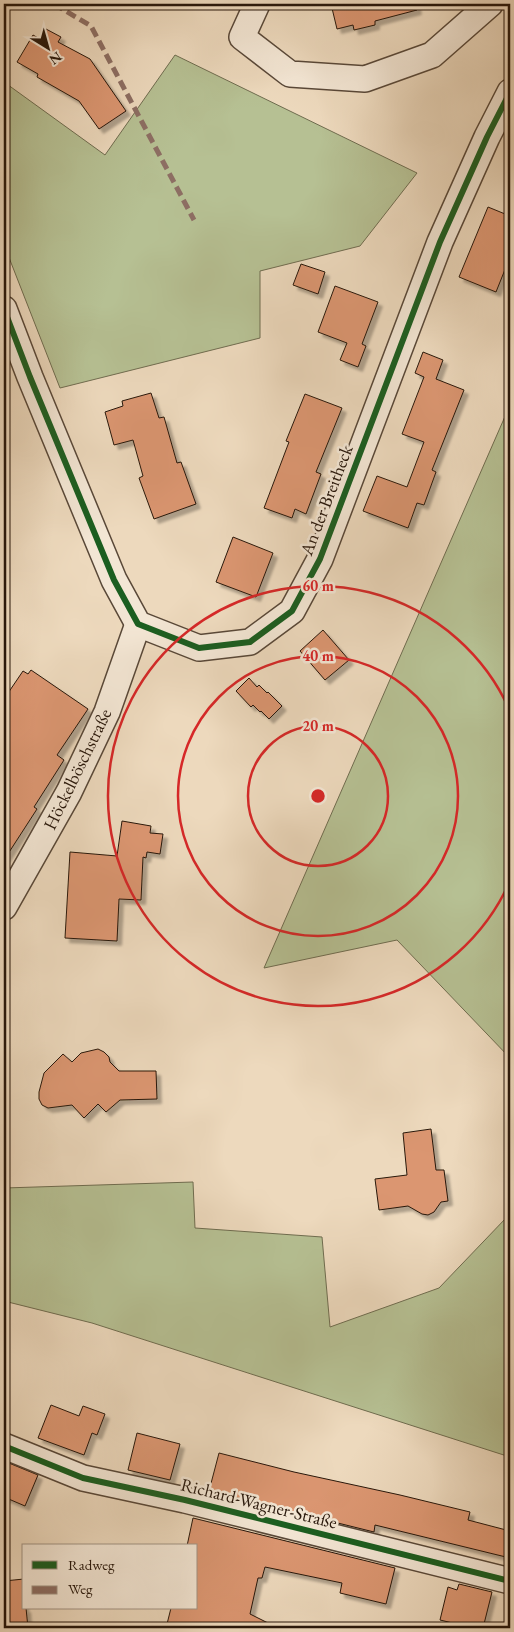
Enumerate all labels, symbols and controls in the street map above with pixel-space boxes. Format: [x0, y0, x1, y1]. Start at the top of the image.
north arrow [22, 22, 72, 72]
text: N [45, 48, 66, 69]
street label: An der Breitheck [294, 441, 358, 560]
text: 60 m [302, 576, 334, 595]
text: 40 m [302, 646, 334, 665]
street label: Höckelböschstraße [38, 705, 116, 833]
text: 20 m [302, 716, 334, 735]
centre of rings [309, 787, 327, 805]
street label: Richard-Wagner-Straße [178, 1472, 340, 1534]
legend [22, 1544, 198, 1610]
text: Radweg [68, 1555, 115, 1574]
text: Weg [68, 1579, 93, 1598]

